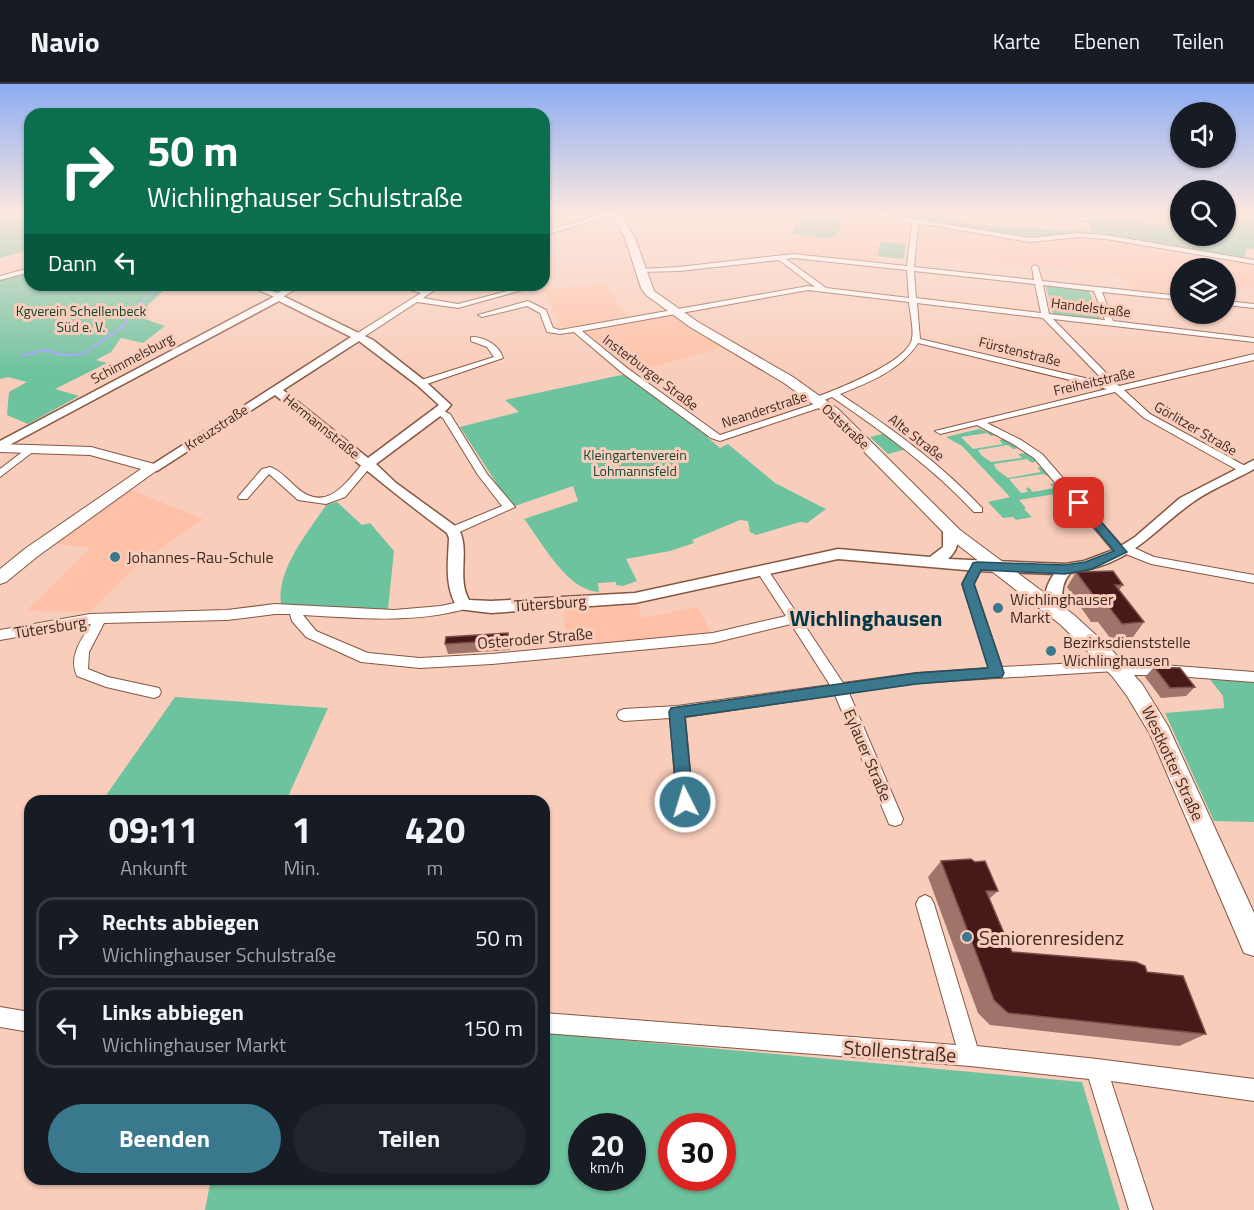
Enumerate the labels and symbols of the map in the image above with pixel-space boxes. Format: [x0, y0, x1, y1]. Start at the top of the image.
street label: Handelstraße [1050, 292, 1132, 322]
park label: Kgverein Schellenbeck Süd e. V. [16, 300, 147, 337]
street label: Schimmelsburg [87, 327, 177, 389]
street label: Insterburger Straße [599, 329, 703, 415]
street label: Fürstenstraße [977, 331, 1063, 371]
street label: Freiheitstraße [1051, 361, 1137, 401]
street label: Neanderstraße [719, 385, 809, 433]
street label: Hermannstraße [279, 388, 365, 464]
street label: Görlitzer Straße [1151, 396, 1241, 460]
street label: Oststraße [817, 398, 875, 454]
street label: Kreuzstraße [180, 399, 252, 455]
street label: Alte Straße [885, 408, 949, 466]
park label: Kleingartenverein Lohmannsfeld [583, 444, 687, 481]
pin [1053, 477, 1104, 528]
place label: Johannes-Rau-Schule [127, 545, 274, 569]
marker: Johannes-Rau-Schule [108, 550, 122, 564]
place label: Wichlinghauser Markt [1010, 587, 1114, 629]
street label: Tütersburg [513, 588, 587, 618]
district label: Wichlinghausen [790, 601, 943, 635]
marker: Wichlinghauser Markt [991, 601, 1005, 615]
street label: Tütersburg [12, 609, 88, 645]
street label: Osteroder Straße [476, 621, 594, 655]
place label: Bezirksdienststelle Wichlinghausen [1063, 630, 1191, 672]
marker: Bezirksdienststelle Wichlinghausen [1044, 644, 1058, 658]
street label: Westkotter Straße [1136, 702, 1210, 824]
street label: Eylauer Straße [838, 705, 898, 805]
position arrow [653, 770, 717, 834]
place label: Seniorenresidenz [979, 922, 1124, 953]
marker: Seniorenresidenz [960, 930, 974, 944]
street label: Stollenstraße [842, 1032, 958, 1070]
speed limit sign: 30 [658, 1113, 736, 1191]

